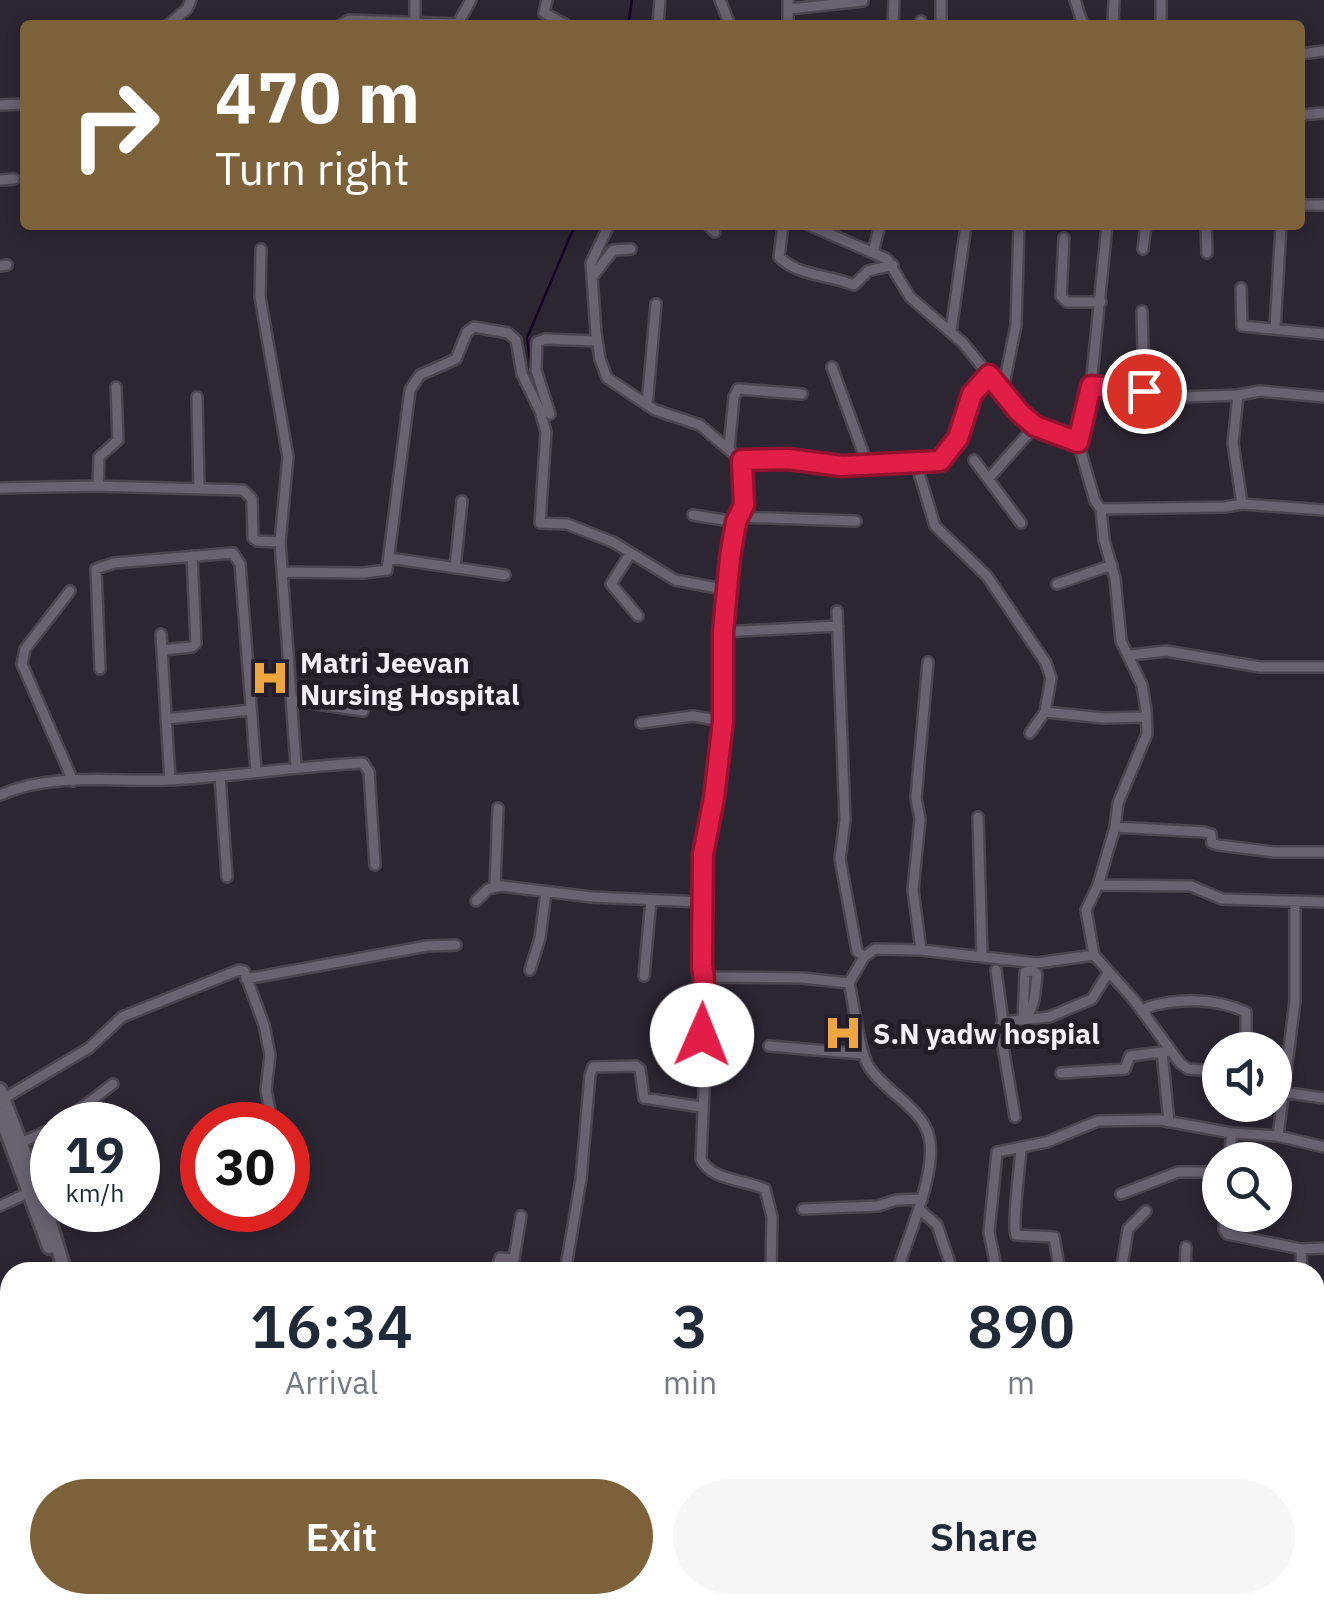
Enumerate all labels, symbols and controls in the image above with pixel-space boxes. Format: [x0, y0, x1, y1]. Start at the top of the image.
text: 470 m [215, 51, 420, 142]
icon: right [50, 60, 180, 190]
text: Turn right [215, 139, 410, 197]
pin [1102, 349, 1187, 434]
icon: arrive [1117, 364, 1172, 419]
place label: Matri Jeevan Nursing Hospital [300, 644, 520, 713]
hospital icon: Matri Jeevan Nursing Hospital [249, 657, 291, 699]
position arrow [650, 983, 754, 1087]
hospital icon: S.N yadw hospial [822, 1012, 864, 1054]
place label: S.N yadw hospial [873, 1015, 1100, 1052]
map controls [1202, 1032, 1292, 1232]
button: sound [1202, 1032, 1292, 1122]
speed limit sign: 30 [180, 1102, 310, 1232]
text: 19 [65, 1122, 125, 1187]
button: search [1202, 1142, 1292, 1232]
text: km/h [66, 1176, 124, 1209]
text: 16:34 [250, 1286, 413, 1365]
text: 3 [672, 1286, 708, 1365]
text: 890 [967, 1286, 1075, 1365]
text: Arrival [285, 1361, 378, 1403]
text: min [663, 1361, 717, 1403]
text: m [1007, 1361, 1035, 1403]
button: Exit [30, 1479, 653, 1594]
button: Share [673, 1479, 1295, 1594]

